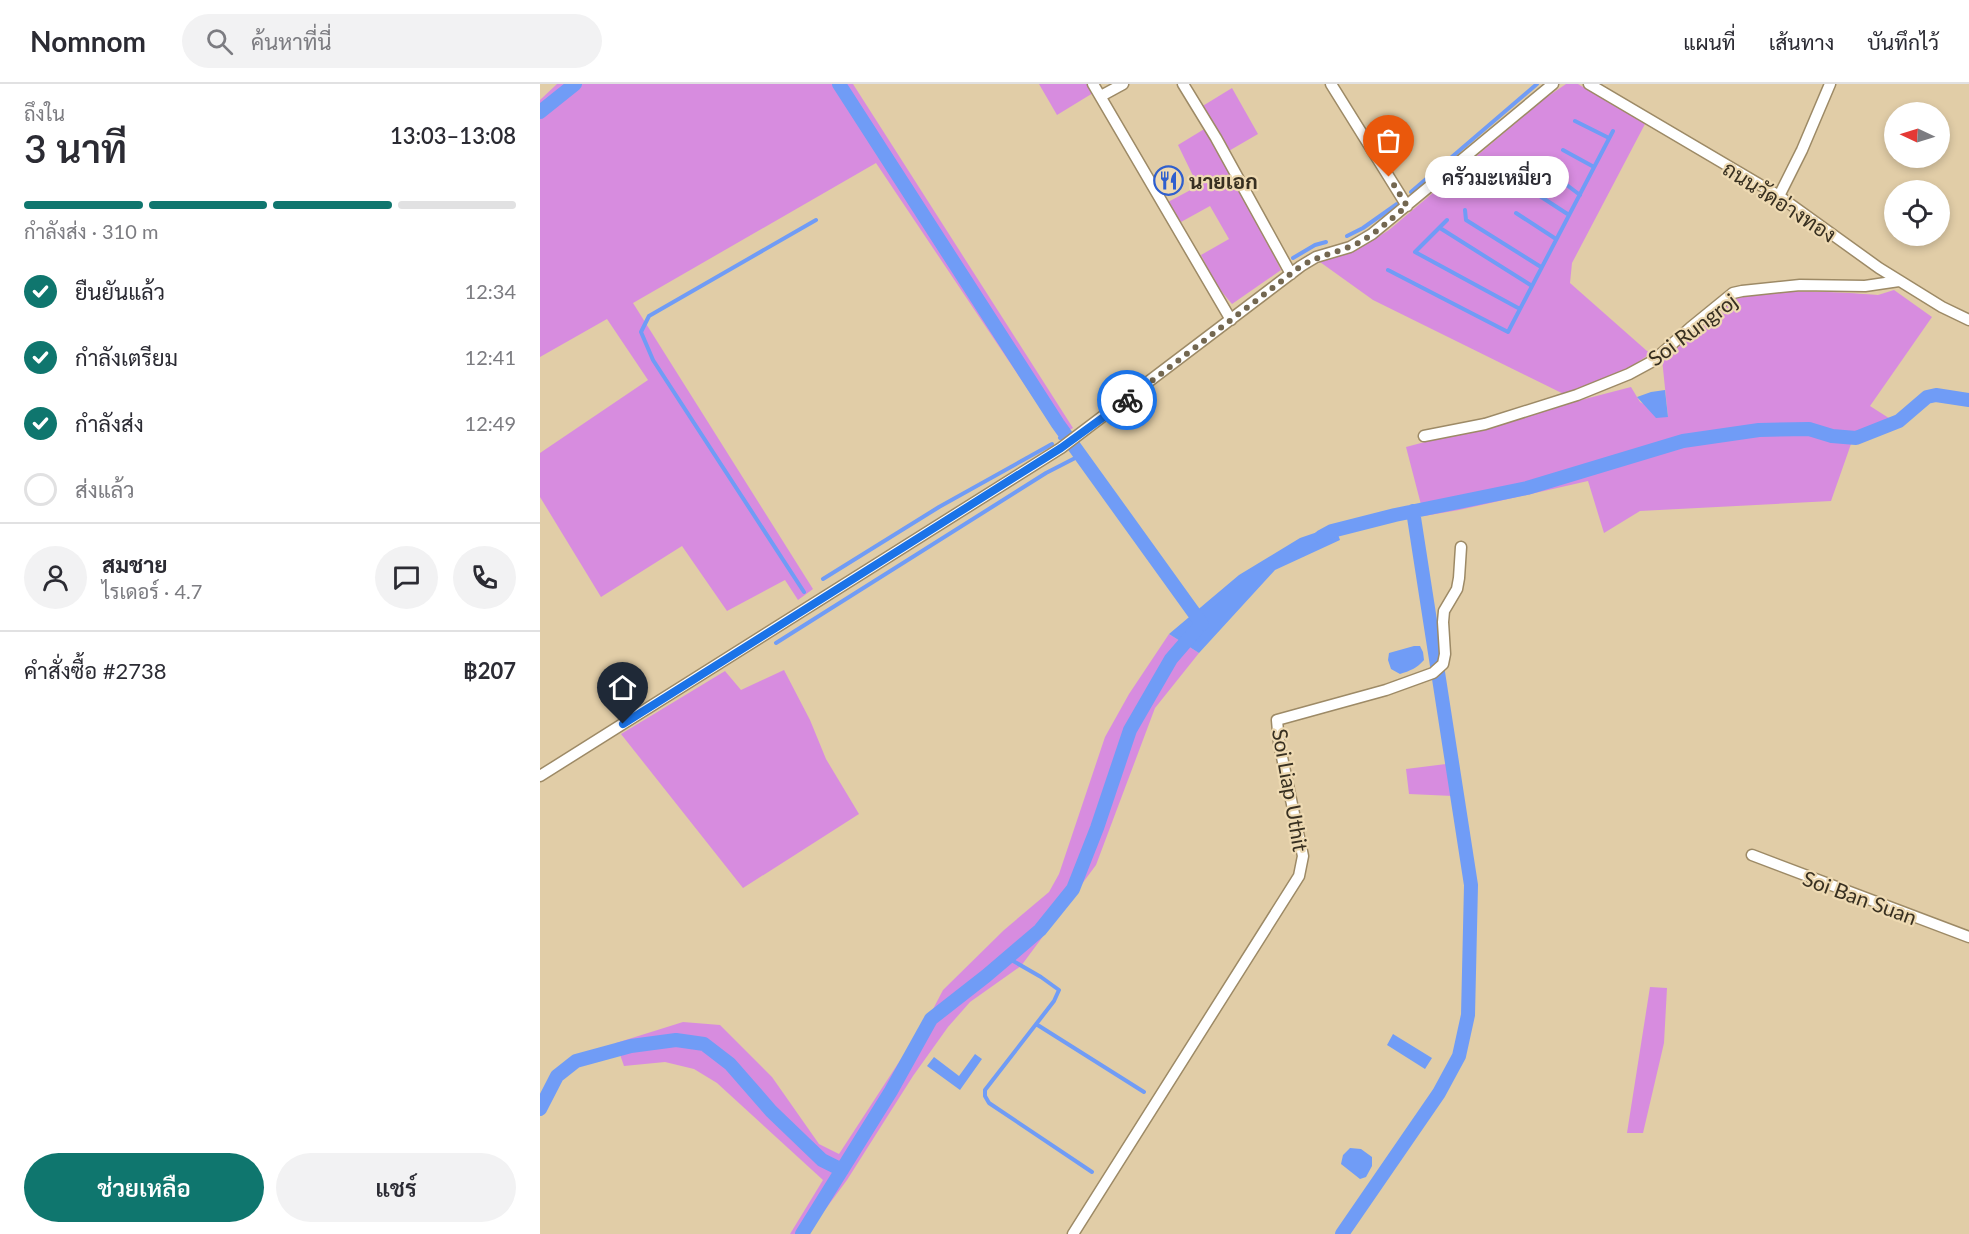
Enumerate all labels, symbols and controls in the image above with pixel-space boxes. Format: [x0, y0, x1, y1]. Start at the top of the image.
search box [182, 14, 602, 68]
text: Nomnom [30, 24, 146, 58]
icon: search [203, 25, 236, 58]
text: ค้นหาที่นี่ [251, 28, 331, 55]
text: แผนที่ [1683, 29, 1736, 54]
text: เส้นทาง [1769, 29, 1834, 54]
text: บันทึกไว้ [1867, 29, 1939, 54]
text: ถึงใน [24, 101, 65, 125]
north arrow [1884, 102, 1950, 168]
map controls [1884, 102, 1950, 246]
pin [1363, 115, 1414, 177]
text: 13:03–13:08 [390, 122, 516, 149]
icon: bag [1372, 124, 1405, 157]
text: 3 นาที [24, 125, 127, 171]
street label: ถนนวัดอ่างทอง [1719, 155, 1841, 247]
callout: ครัวมะเหมี่ยว [1425, 156, 1569, 198]
restaurant icon: นายเอก [1152, 164, 1184, 196]
text: ครัวมะเหมี่ยว [1442, 165, 1552, 189]
place label: นายเอก [1189, 168, 1258, 193]
button: locate [1884, 180, 1950, 246]
text: กำลังส่ง · 310 m [24, 219, 158, 243]
icon: check [24, 275, 57, 308]
text: ยืนยันแล้ว [75, 278, 165, 305]
text: 12:34 [465, 279, 516, 303]
street label: Soi Rungroj [1643, 287, 1741, 371]
icon: check [24, 341, 57, 374]
text: กำลังเตรียม [75, 344, 178, 371]
text: 12:41 [465, 345, 516, 369]
courier [1097, 370, 1157, 430]
icon: bike [1111, 384, 1144, 417]
icon: check [24, 407, 57, 440]
text: กำลังส่ง [75, 410, 144, 437]
text: 12:49 [465, 411, 516, 435]
text: ส่งแล้ว [75, 476, 135, 503]
button: person [24, 546, 87, 609]
button: chat [375, 546, 438, 609]
button: phone [453, 546, 516, 609]
text: สมชาย [102, 551, 168, 578]
text: ไรเดอร์ · 4.7 [102, 579, 202, 603]
text: คำสั่งซื้อ #2738 [24, 657, 167, 684]
text: ฿207 [463, 657, 516, 684]
pin [597, 662, 648, 724]
icon: home [606, 671, 639, 704]
street label: Soi Liap Uthit [1268, 727, 1314, 854]
street label: Soi Ban Suan [1800, 865, 1920, 929]
button: ช่วยเหลือ [24, 1153, 264, 1222]
button: แชร์ [276, 1153, 516, 1222]

